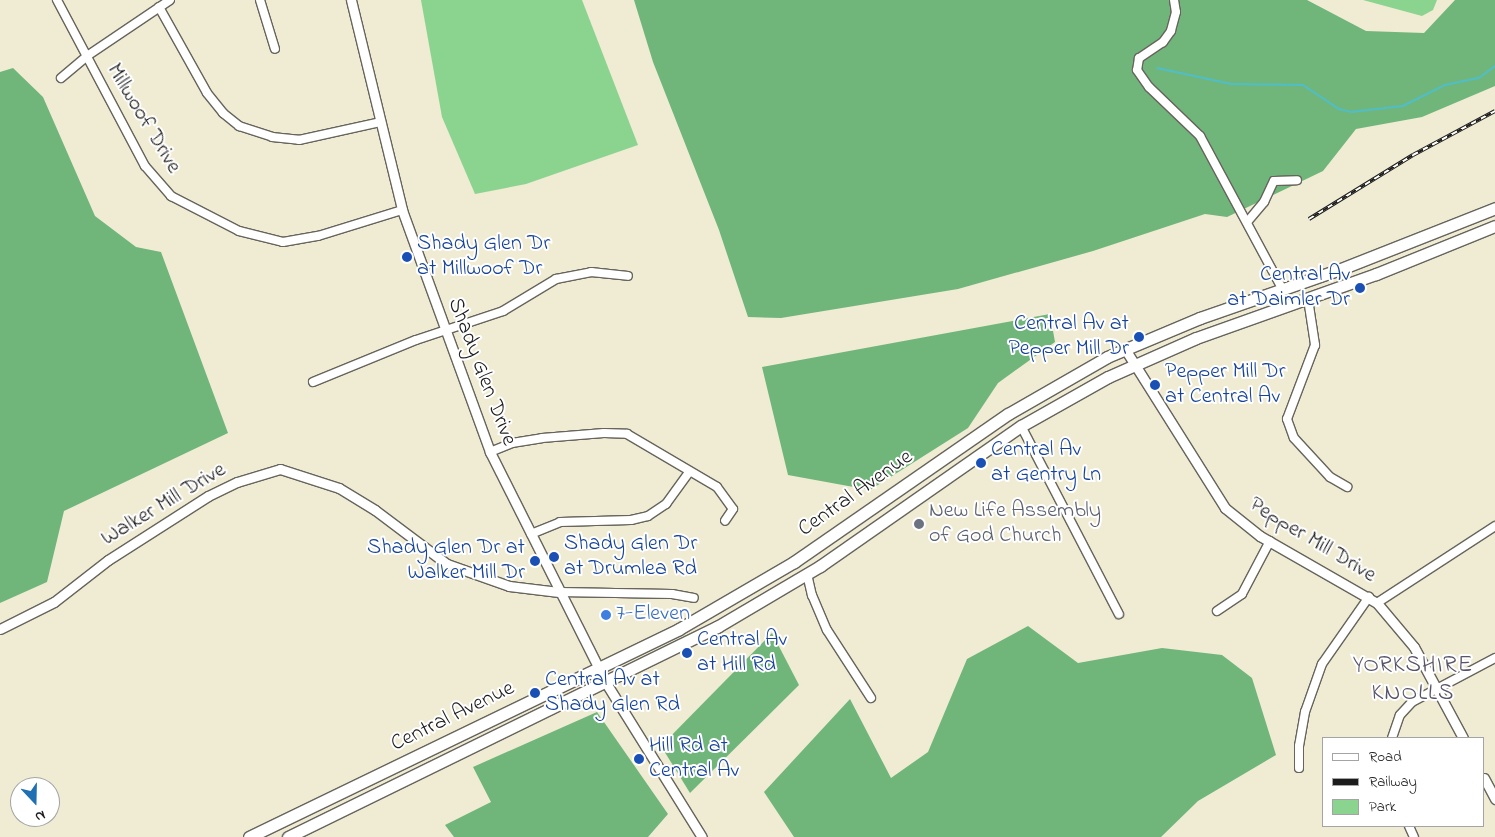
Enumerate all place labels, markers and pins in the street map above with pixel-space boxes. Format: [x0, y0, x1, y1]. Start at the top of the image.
place label: Shady Glen Dr at Millwoof Dr [417, 231, 550, 282]
marker: Shady Glen Dr at Millwoof Dr [401, 251, 413, 263]
place label: Central Av at Daimler Dr [1227, 262, 1350, 314]
marker: Central Av at Daimler Dr [1354, 282, 1366, 294]
place label: Central Av at Pepper Mill Dr [1008, 311, 1129, 362]
marker: Central Av at Pepper Mill Dr [1133, 331, 1145, 343]
place label: Pepper Mill Dr at Central Av [1165, 359, 1286, 411]
marker: Pepper Mill Dr at Central Av [1149, 379, 1161, 391]
place label: Central Av at Gentry Ln [991, 437, 1101, 488]
marker: Central Av at Gentry Ln [975, 457, 987, 469]
place label: New Life Assembly of God Church [929, 498, 1101, 550]
marker: New Life Assembly of God Church [913, 518, 925, 530]
place label: Shady Glen Dr at Drumlea Rd [564, 531, 697, 582]
place label: Shady Glen Dr at Walker Mill Dr [367, 535, 525, 586]
marker: Shady Glen Dr at Drumlea Rd [548, 551, 560, 563]
marker: Shady Glen Dr at Walker Mill Dr [529, 555, 541, 567]
place label: 7-Eleven [616, 602, 690, 628]
marker: 7-Eleven [600, 609, 612, 621]
place label: Central Av at Hill Rd [697, 627, 787, 678]
marker: Central Av at Hill Rd [681, 647, 693, 659]
place label: Central Av at Shady Glen Rd [545, 667, 680, 718]
marker: Central Av at Shady Glen Rd [529, 687, 541, 699]
place label: Hill Rd at Central Av [649, 733, 739, 784]
marker: Hill Rd at Central Av [633, 753, 645, 765]

